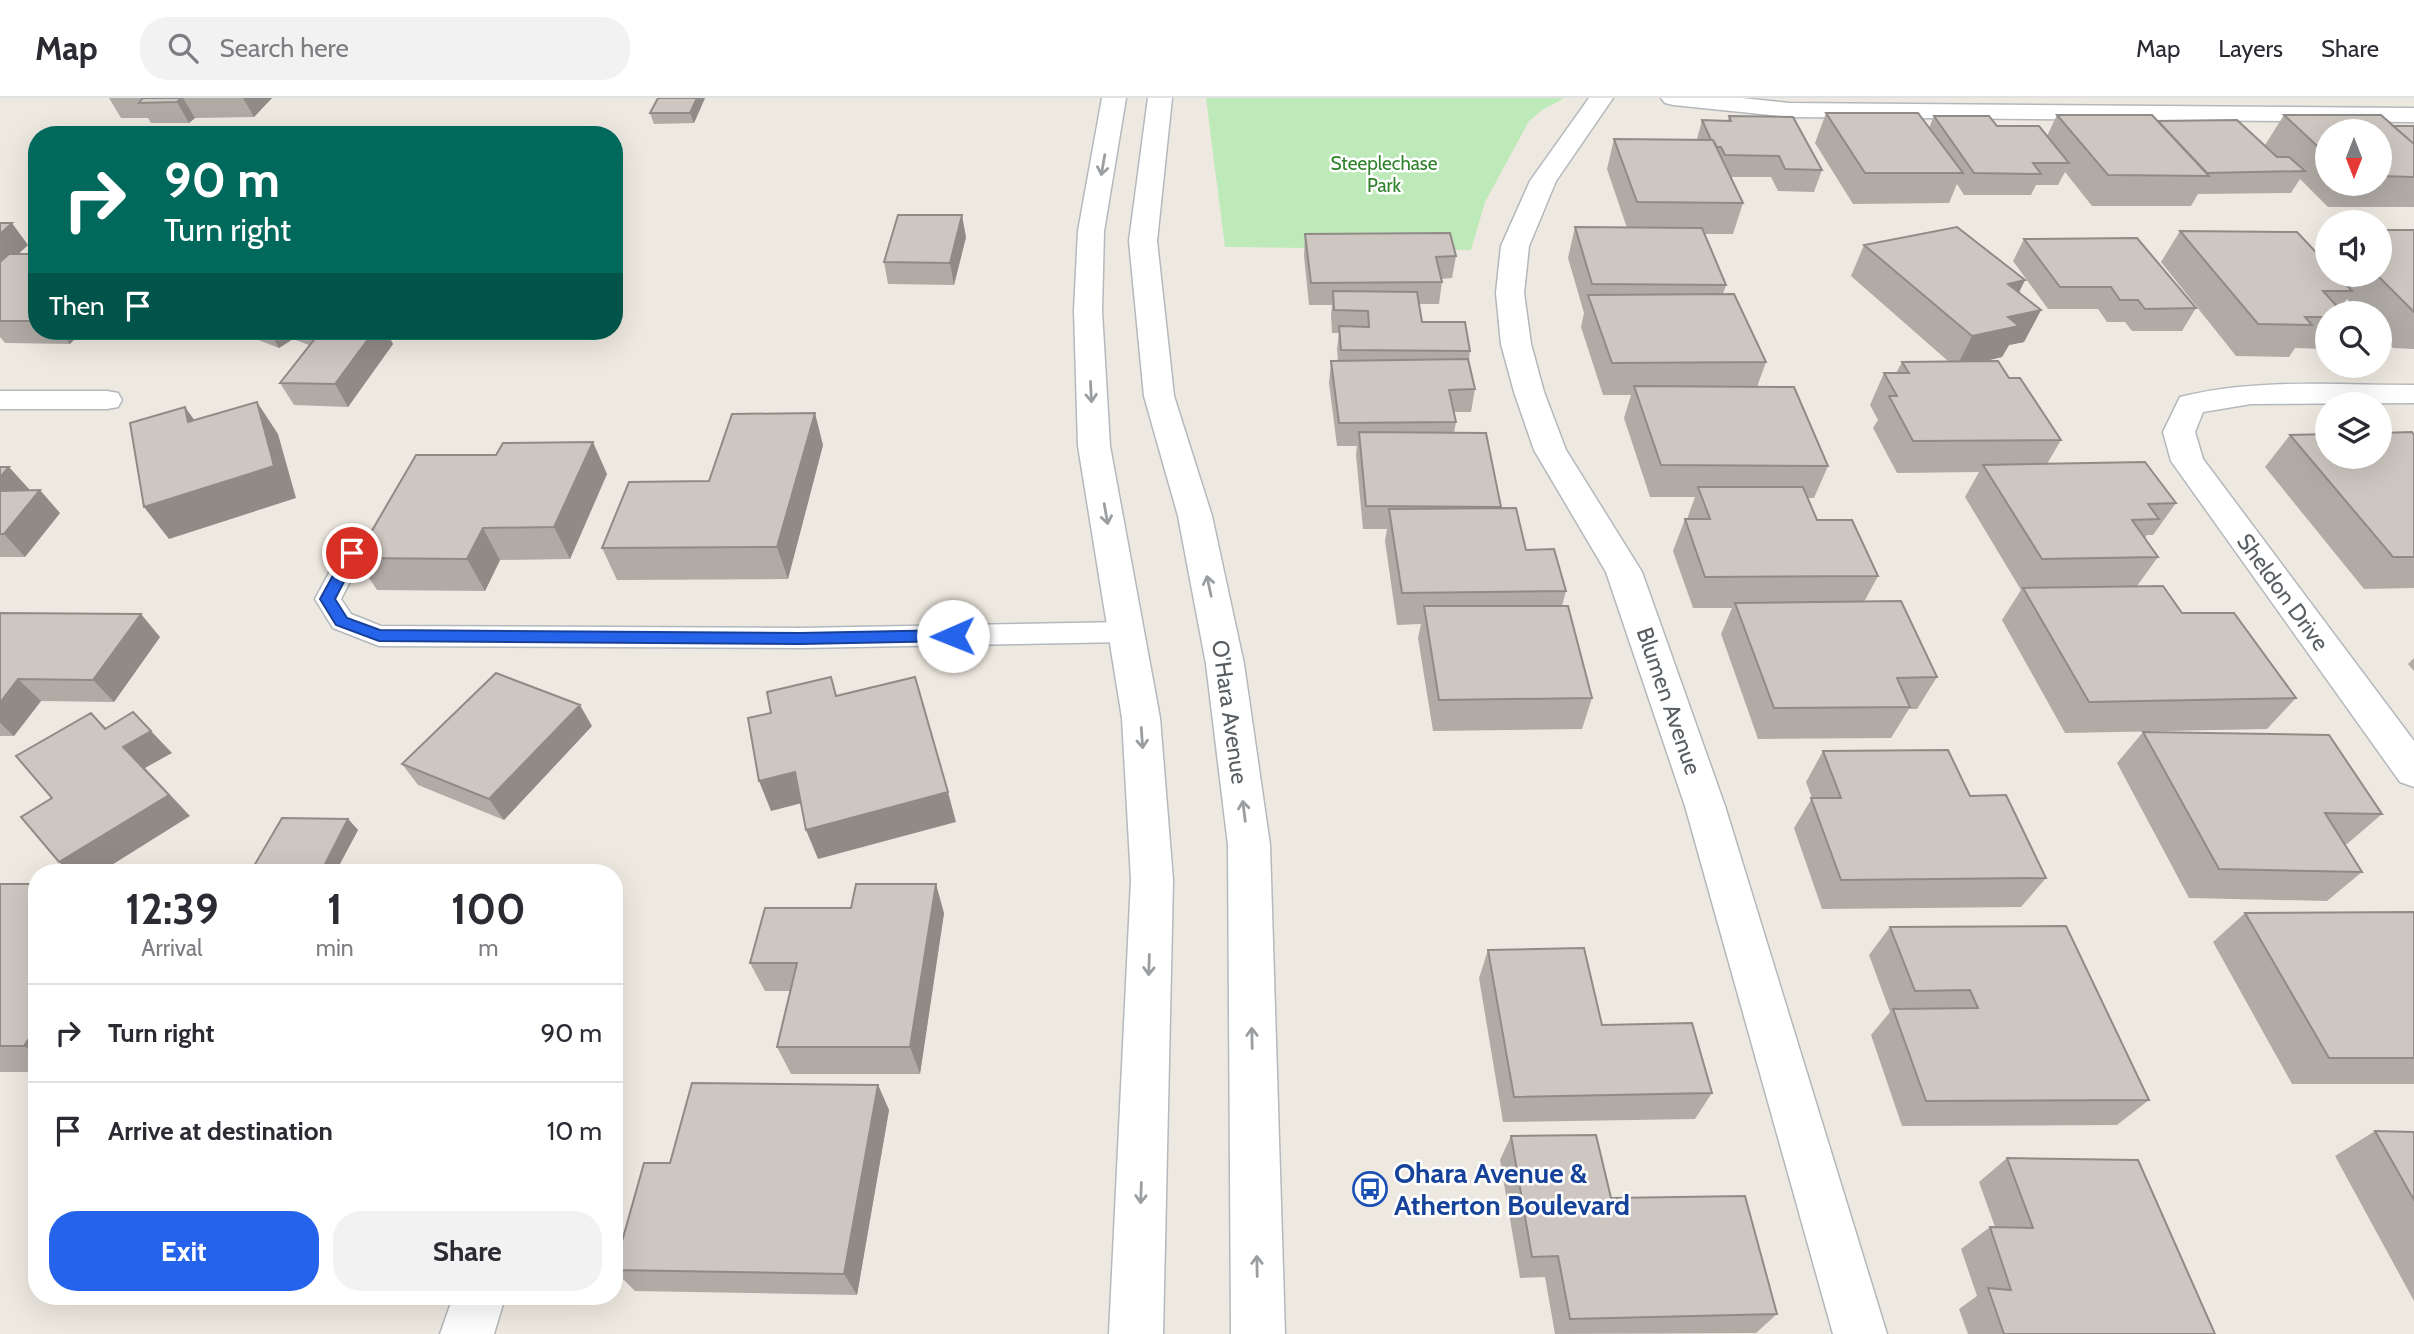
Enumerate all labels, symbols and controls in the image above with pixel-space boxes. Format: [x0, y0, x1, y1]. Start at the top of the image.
search box [140, 17, 630, 80]
text: Map [35, 28, 98, 68]
icon: search [164, 29, 202, 67]
text: Search here [220, 32, 349, 64]
text: Map [2136, 34, 2180, 63]
text: Layers [2218, 34, 2283, 63]
text: Share [2321, 34, 2379, 63]
north arrow [2315, 119, 2392, 196]
map controls [2315, 119, 2392, 469]
text: 90 m [164, 150, 280, 209]
park label: Steeplechase Park [1331, 152, 1438, 197]
one-way arrow [1095, 153, 1109, 176]
icon: right [49, 154, 140, 245]
text: Turn right [164, 210, 291, 249]
button: sound [2315, 210, 2392, 287]
icon: arrive [119, 287, 157, 325]
text: Then [49, 290, 105, 322]
button: search [2315, 301, 2392, 378]
one-way arrow [1085, 380, 1098, 403]
button: layers [2315, 392, 2392, 469]
one-way arrow [1100, 502, 1113, 525]
pin [322, 523, 382, 583]
street label: Sheldon Drive [2231, 528, 2335, 656]
icon: arrive [333, 534, 371, 572]
one-way arrow [1202, 575, 1216, 598]
position arrow [916, 599, 990, 673]
street label: Blumen Avenue [1631, 624, 1707, 779]
street label: O'Hara Avenue [1206, 638, 1254, 786]
one-way arrow [1136, 726, 1149, 749]
one-way arrow [1238, 800, 1251, 823]
text: 12:39 [125, 883, 219, 935]
text: 1 [327, 883, 342, 935]
text: 100 [451, 883, 526, 935]
text: Arrival [141, 934, 203, 962]
text: min [316, 934, 354, 962]
text: m [478, 934, 498, 962]
one-way arrow [1142, 954, 1156, 977]
icon: right [49, 1014, 87, 1052]
text: Turn right [108, 1017, 214, 1049]
text: 90 m [540, 1017, 602, 1049]
one-way arrow [1245, 1027, 1259, 1050]
icon: arrive [49, 1112, 87, 1150]
text: Arrive at destination [108, 1115, 333, 1147]
text: 10 m [547, 1115, 602, 1147]
place label: Ohara Avenue & Atherton Boulevard [1394, 1156, 1630, 1222]
bus stop icon: Ohara Avenue & Atherton Boulevard [1351, 1170, 1389, 1208]
one-way arrow [1135, 1181, 1148, 1204]
button: Exit [49, 1211, 319, 1291]
button: Share [333, 1211, 602, 1291]
one-way arrow [1250, 1255, 1263, 1278]

